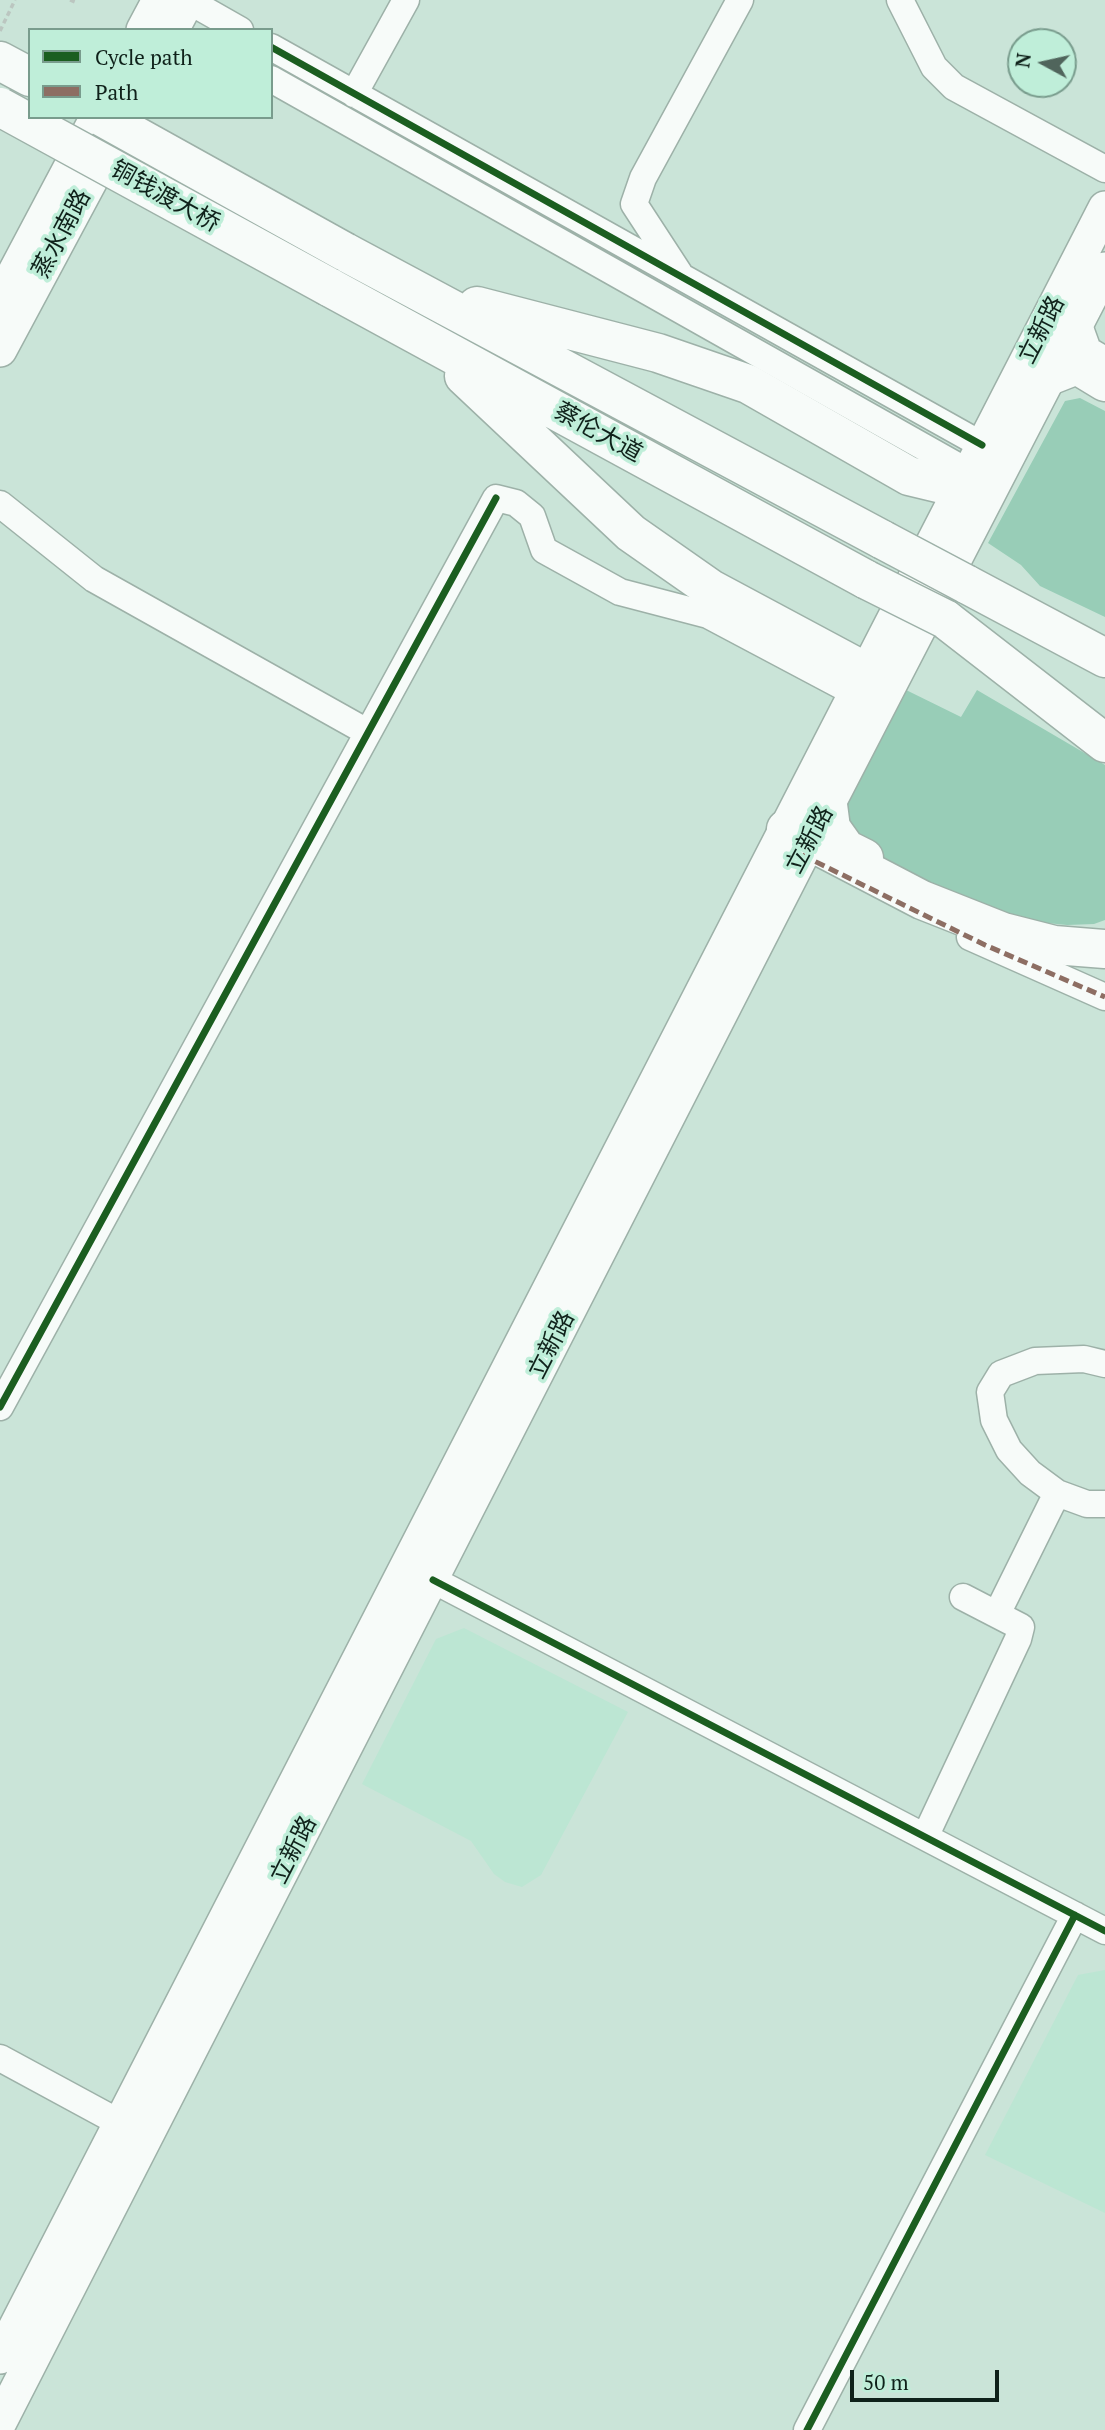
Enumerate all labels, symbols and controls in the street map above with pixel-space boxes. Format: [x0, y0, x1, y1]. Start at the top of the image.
legend [28, 28, 273, 119]
north arrow [1007, 28, 1077, 98]
text: Cycle path [95, 43, 193, 71]
text: N [1009, 51, 1036, 69]
text: Path [95, 78, 138, 106]
street label: 铜钱渡大桥 [106, 155, 224, 239]
street label: 蒸水南路 [27, 185, 97, 283]
street label: 立新路 [1013, 291, 1071, 369]
street label: 蔡伦大道 [549, 397, 647, 469]
street label: 立新路 [780, 801, 840, 879]
street label: 立新路 [523, 1306, 581, 1384]
street label: 立新路 [265, 1811, 323, 1889]
scale bar [853, 2356, 1002, 2400]
text: 50 m [863, 2368, 909, 2396]

